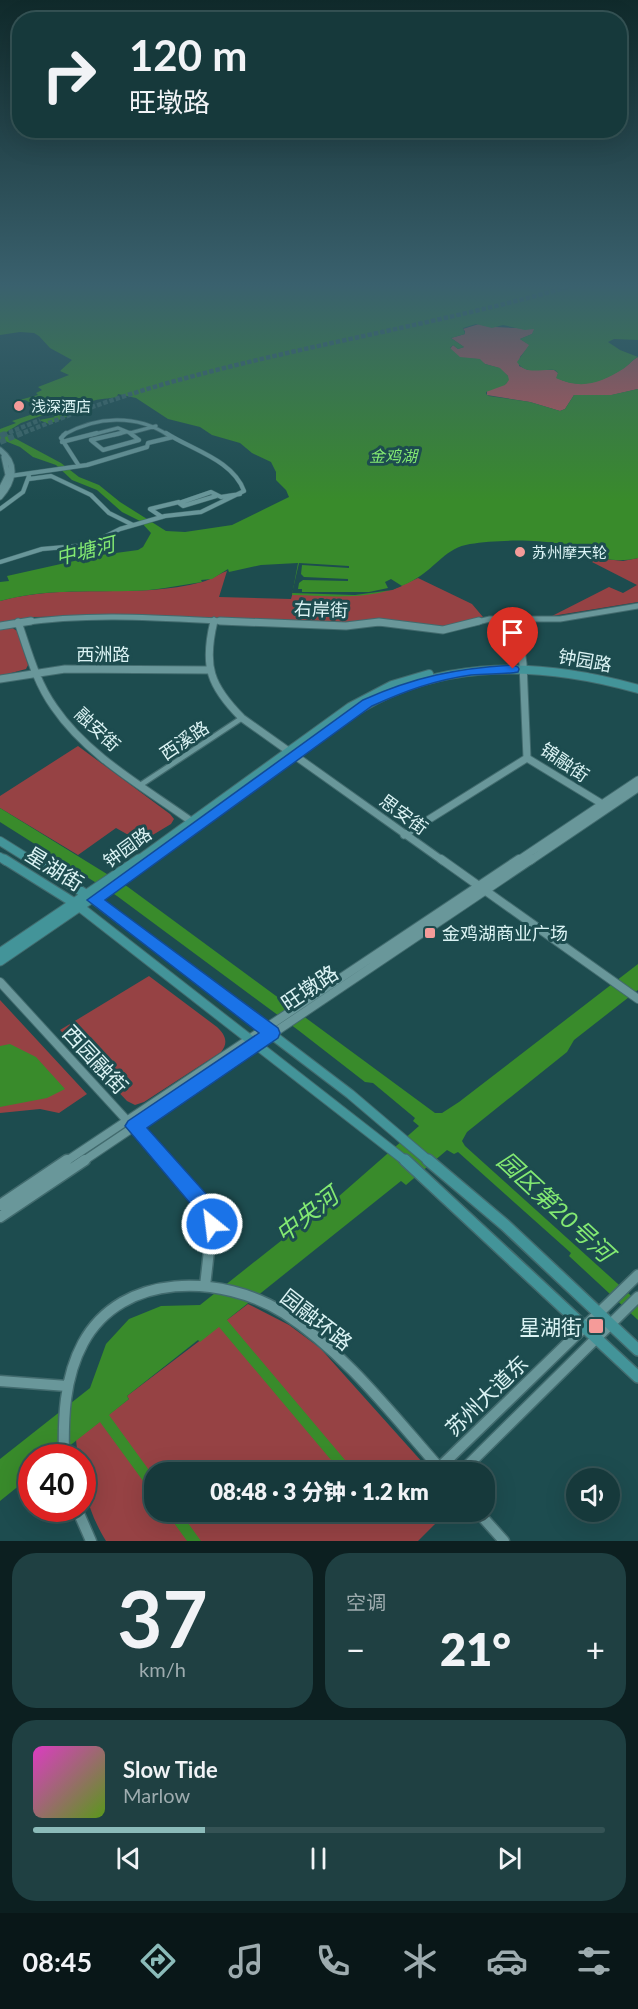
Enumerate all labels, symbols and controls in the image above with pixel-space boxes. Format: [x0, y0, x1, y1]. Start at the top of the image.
text: 120 m [129, 30, 247, 80]
icon: right [30, 36, 108, 114]
text: 旺墩路 [129, 85, 210, 118]
place label: 浅深酒店 [31, 397, 91, 415]
marker: 浅深酒店 [12, 399, 26, 413]
water label: 金鸡湖 [369, 446, 420, 465]
water label: 中塘河 [53, 530, 121, 569]
place label: 苏州摩天轮 [532, 543, 607, 561]
marker: 苏州摩天轮 [513, 545, 527, 559]
street label: 右岸街 [294, 597, 348, 621]
pin [487, 607, 538, 669]
icon: arrive [496, 616, 529, 649]
street label: 西洲路 [76, 643, 130, 665]
street label: 钟园路 [557, 644, 613, 676]
street label: 融安街 [71, 703, 125, 755]
street label: 西溪路 [155, 716, 213, 764]
street label: 锦融街 [536, 738, 594, 786]
street label: 思安街 [376, 789, 432, 839]
street label: 钟园路 [99, 822, 155, 872]
street label: 星湖街 [22, 841, 88, 895]
place label: 金鸡湖商业广场 [442, 922, 568, 944]
marker: 金鸡湖商业广场 [423, 926, 437, 940]
street label: 旺墩路 [276, 959, 342, 1015]
street label: 西园融街 [58, 1020, 134, 1098]
water label: 园区第20号河 [492, 1145, 623, 1270]
water label: 中央河 [269, 1178, 346, 1248]
position arrow [180, 1192, 244, 1256]
street label: 园融环路 [276, 1283, 358, 1355]
place label: 星湖街 [519, 1314, 582, 1339]
marker: 星湖街 [587, 1317, 605, 1335]
street label: 苏州大道东 [440, 1350, 532, 1440]
speed limit sign: 40 [18, 1444, 96, 1522]
map controls [566, 1468, 620, 1522]
button: sound [566, 1468, 620, 1522]
text: 08:48 · 3 分钟 · 1.2 km [210, 1478, 429, 1505]
text: 37 [117, 1571, 208, 1665]
text: 空调 [346, 1590, 386, 1614]
text: 21° [440, 1622, 511, 1676]
text: − [346, 1629, 365, 1669]
text: + [586, 1629, 605, 1669]
text: km/h [139, 1657, 186, 1681]
text: Slow Tide [123, 1756, 218, 1783]
text: Marlow [123, 1783, 190, 1807]
icon: previous [112, 1842, 145, 1875]
icon: pause [302, 1842, 335, 1875]
icon: next [493, 1842, 526, 1875]
icon: directions [137, 1940, 179, 1982]
icon: music [225, 1940, 267, 1982]
icon: phone [312, 1940, 354, 1982]
icon: climate [399, 1940, 441, 1982]
icon: car [486, 1940, 528, 1982]
icon: filters [573, 1940, 615, 1982]
text: 08:45 [23, 1945, 92, 1978]

